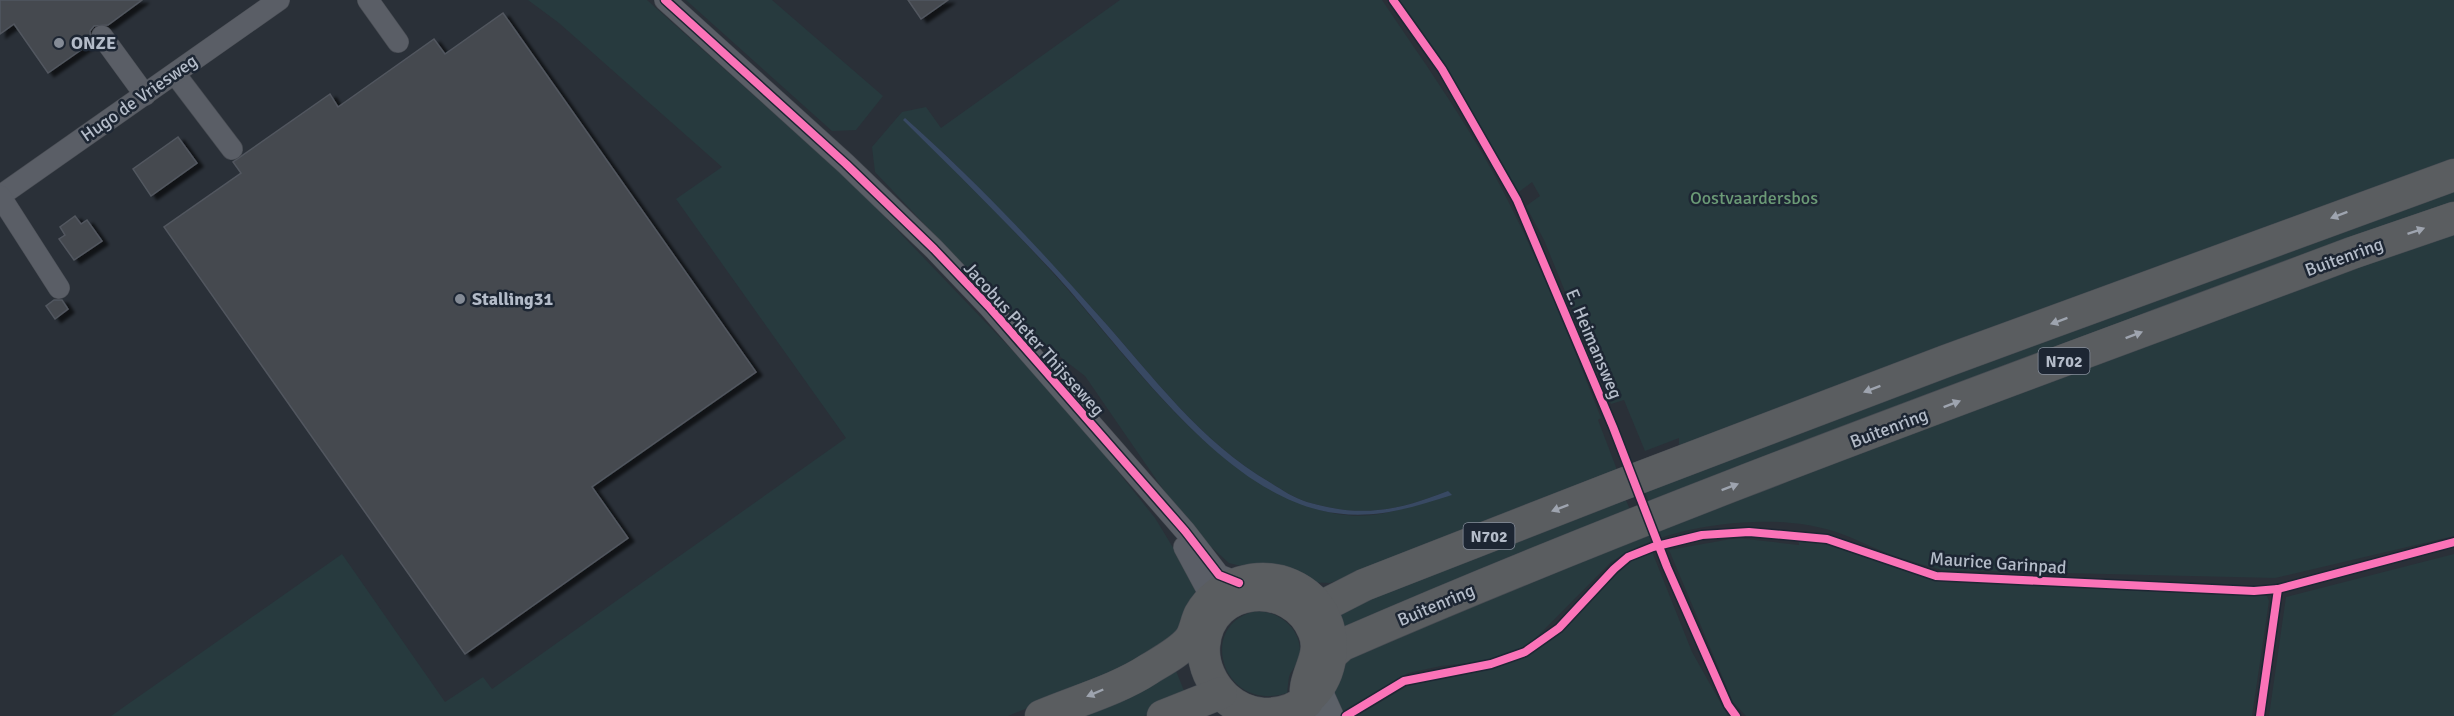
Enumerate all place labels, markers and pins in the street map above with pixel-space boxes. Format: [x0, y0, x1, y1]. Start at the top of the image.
place label: ONZE [71, 32, 116, 54]
marker: ONZE [52, 36, 66, 50]
place label: Stalling31 [472, 288, 553, 310]
marker: Stalling31 [453, 292, 467, 306]

